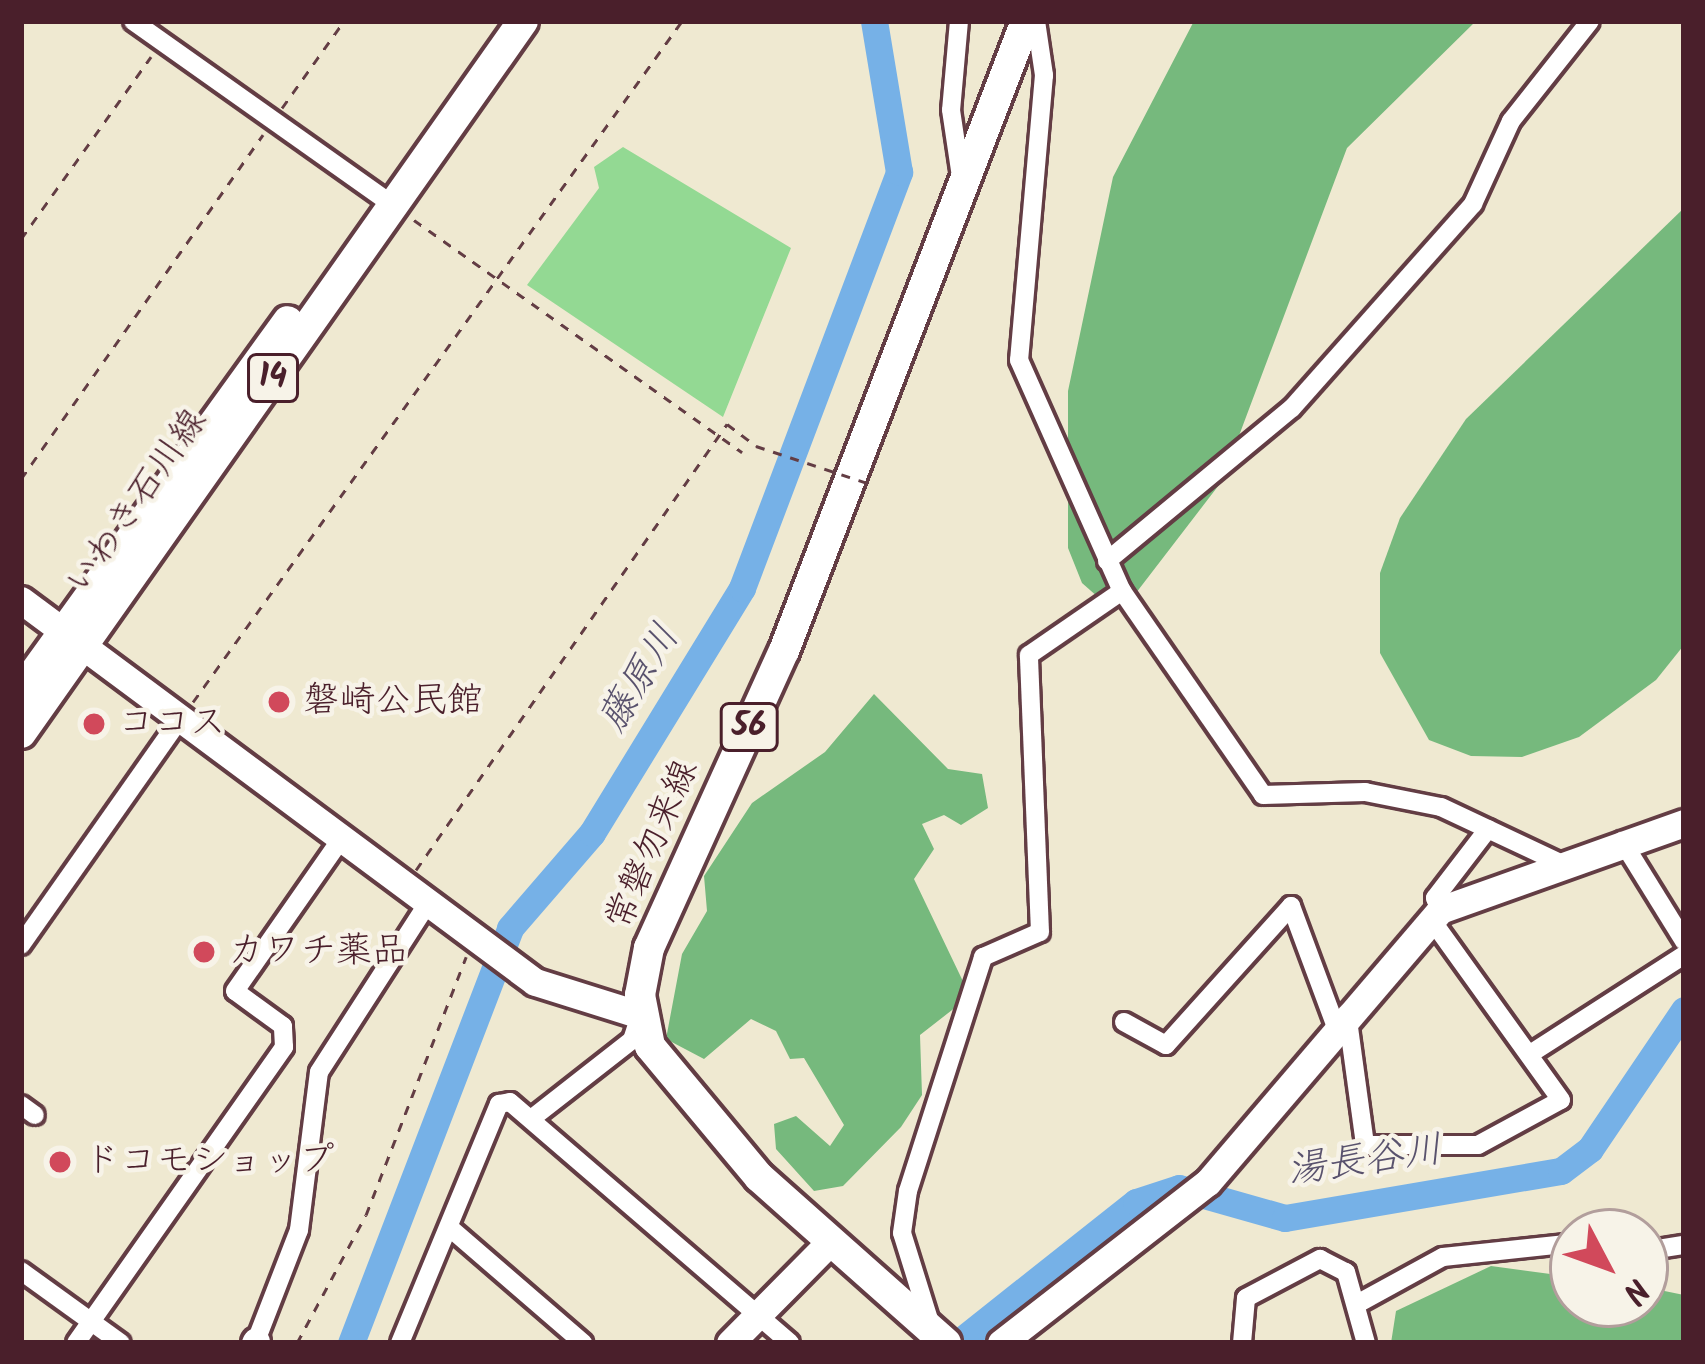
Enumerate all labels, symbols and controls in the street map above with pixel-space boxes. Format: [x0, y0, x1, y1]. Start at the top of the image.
road number: 14 [246, 351, 300, 405]
street label: いわき石川線 [57, 401, 217, 603]
water label: 藤原川 [591, 617, 691, 741]
place label: 磐崎公民館 [303, 680, 483, 724]
marker: 磐崎公民館 [266, 689, 292, 715]
road number: 56 [719, 700, 779, 754]
place label: ココス [118, 702, 226, 746]
marker: ココス [81, 711, 107, 737]
street label: 常磐勿来線 [598, 754, 708, 936]
place label: カワチ薬品 [228, 930, 408, 974]
marker: カワチ薬品 [191, 939, 217, 965]
water label: 湯長谷川 [1285, 1128, 1445, 1196]
place label: ドコモショップ [84, 1140, 336, 1184]
marker: ドコモショップ [47, 1149, 73, 1175]
north arrow [1549, 1208, 1669, 1328]
text: N [1607, 1265, 1661, 1315]

